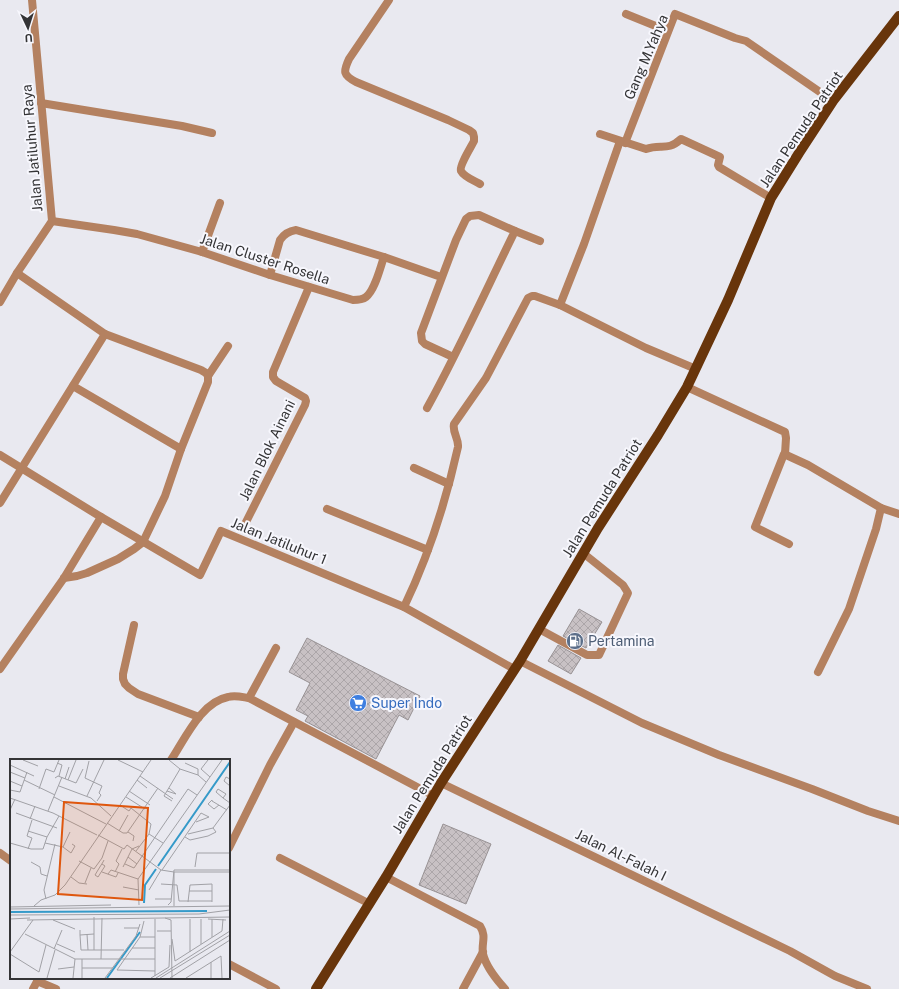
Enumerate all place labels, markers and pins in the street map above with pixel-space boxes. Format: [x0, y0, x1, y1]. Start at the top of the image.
fuel station icon: Pertamina [565, 631, 585, 651]
place label: Pertamina [588, 633, 655, 649]
supermarket icon: Super Indo [348, 693, 368, 713]
place label: Super Indo [371, 695, 442, 711]

